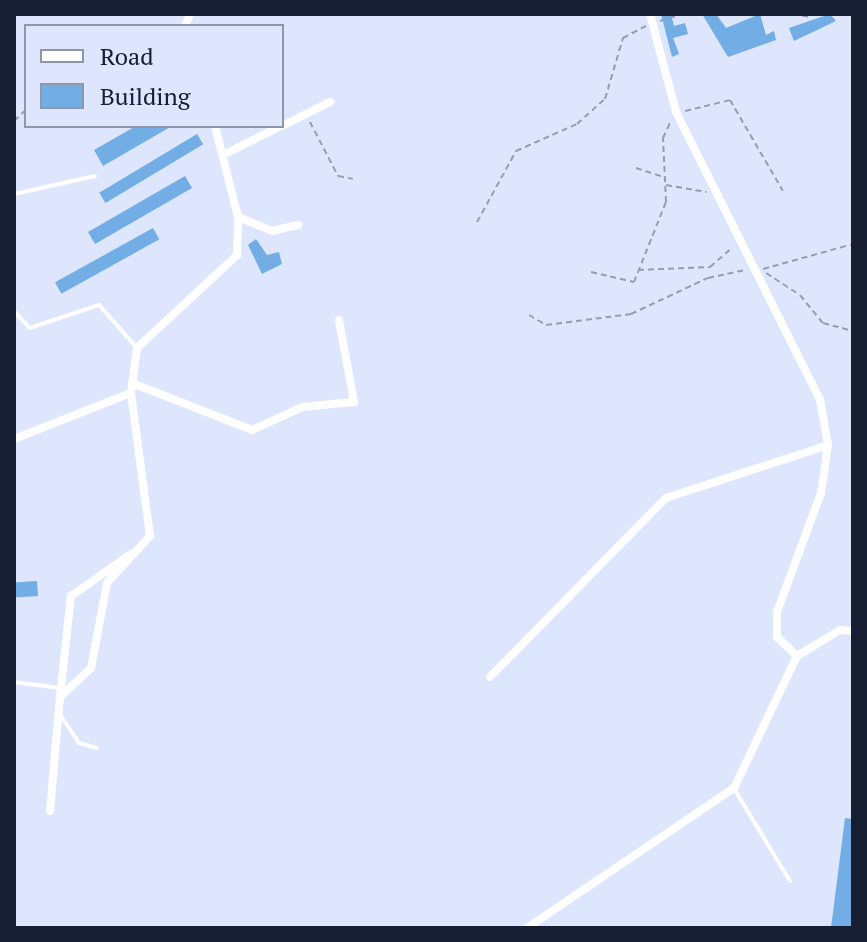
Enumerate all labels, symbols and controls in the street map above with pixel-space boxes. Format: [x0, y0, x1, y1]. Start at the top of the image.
legend [24, 24, 284, 128]
text: Road [100, 40, 154, 72]
text: Building [100, 80, 190, 112]

